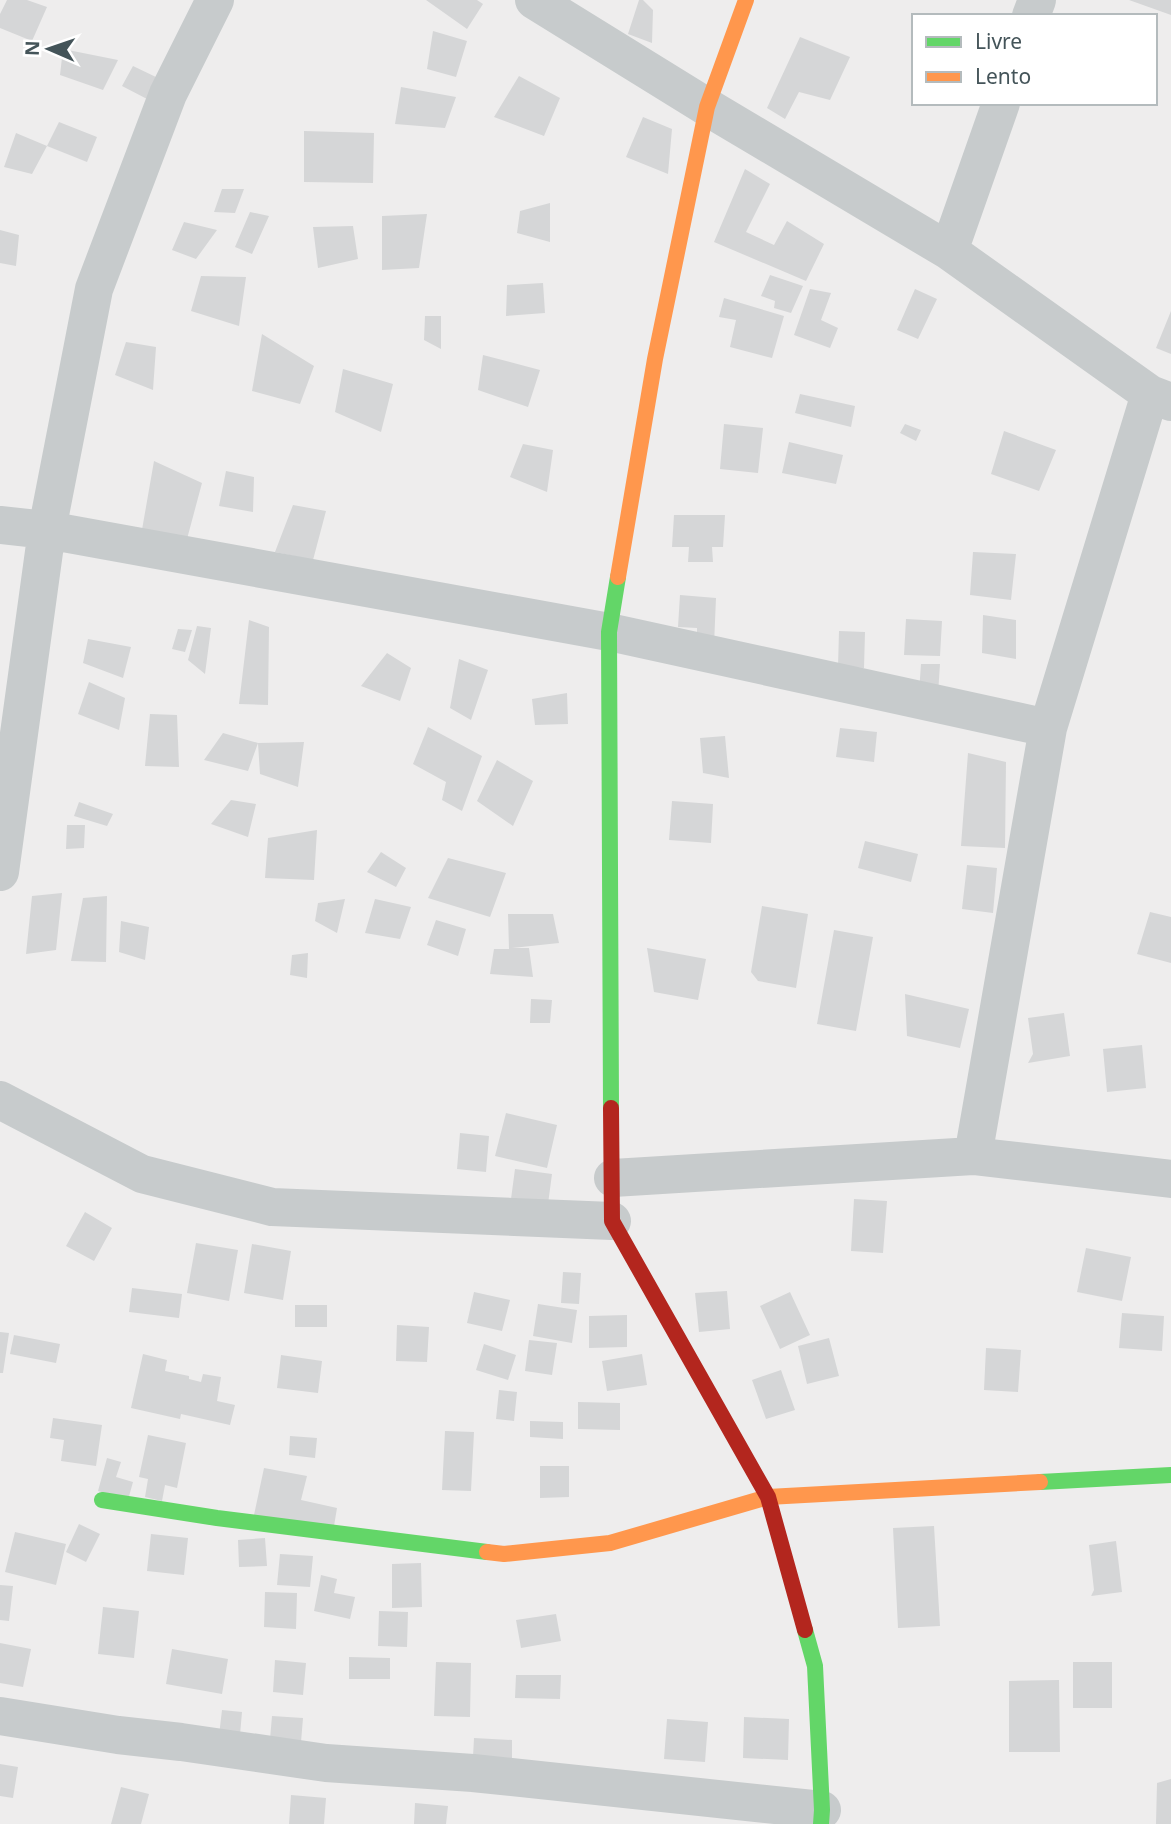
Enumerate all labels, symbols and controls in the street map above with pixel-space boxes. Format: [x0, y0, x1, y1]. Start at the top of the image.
north arrow [14, 14, 84, 84]
legend [912, 14, 1157, 105]
text: Livre [975, 27, 1022, 55]
text: N [19, 40, 45, 57]
text: Lento [975, 62, 1031, 90]

